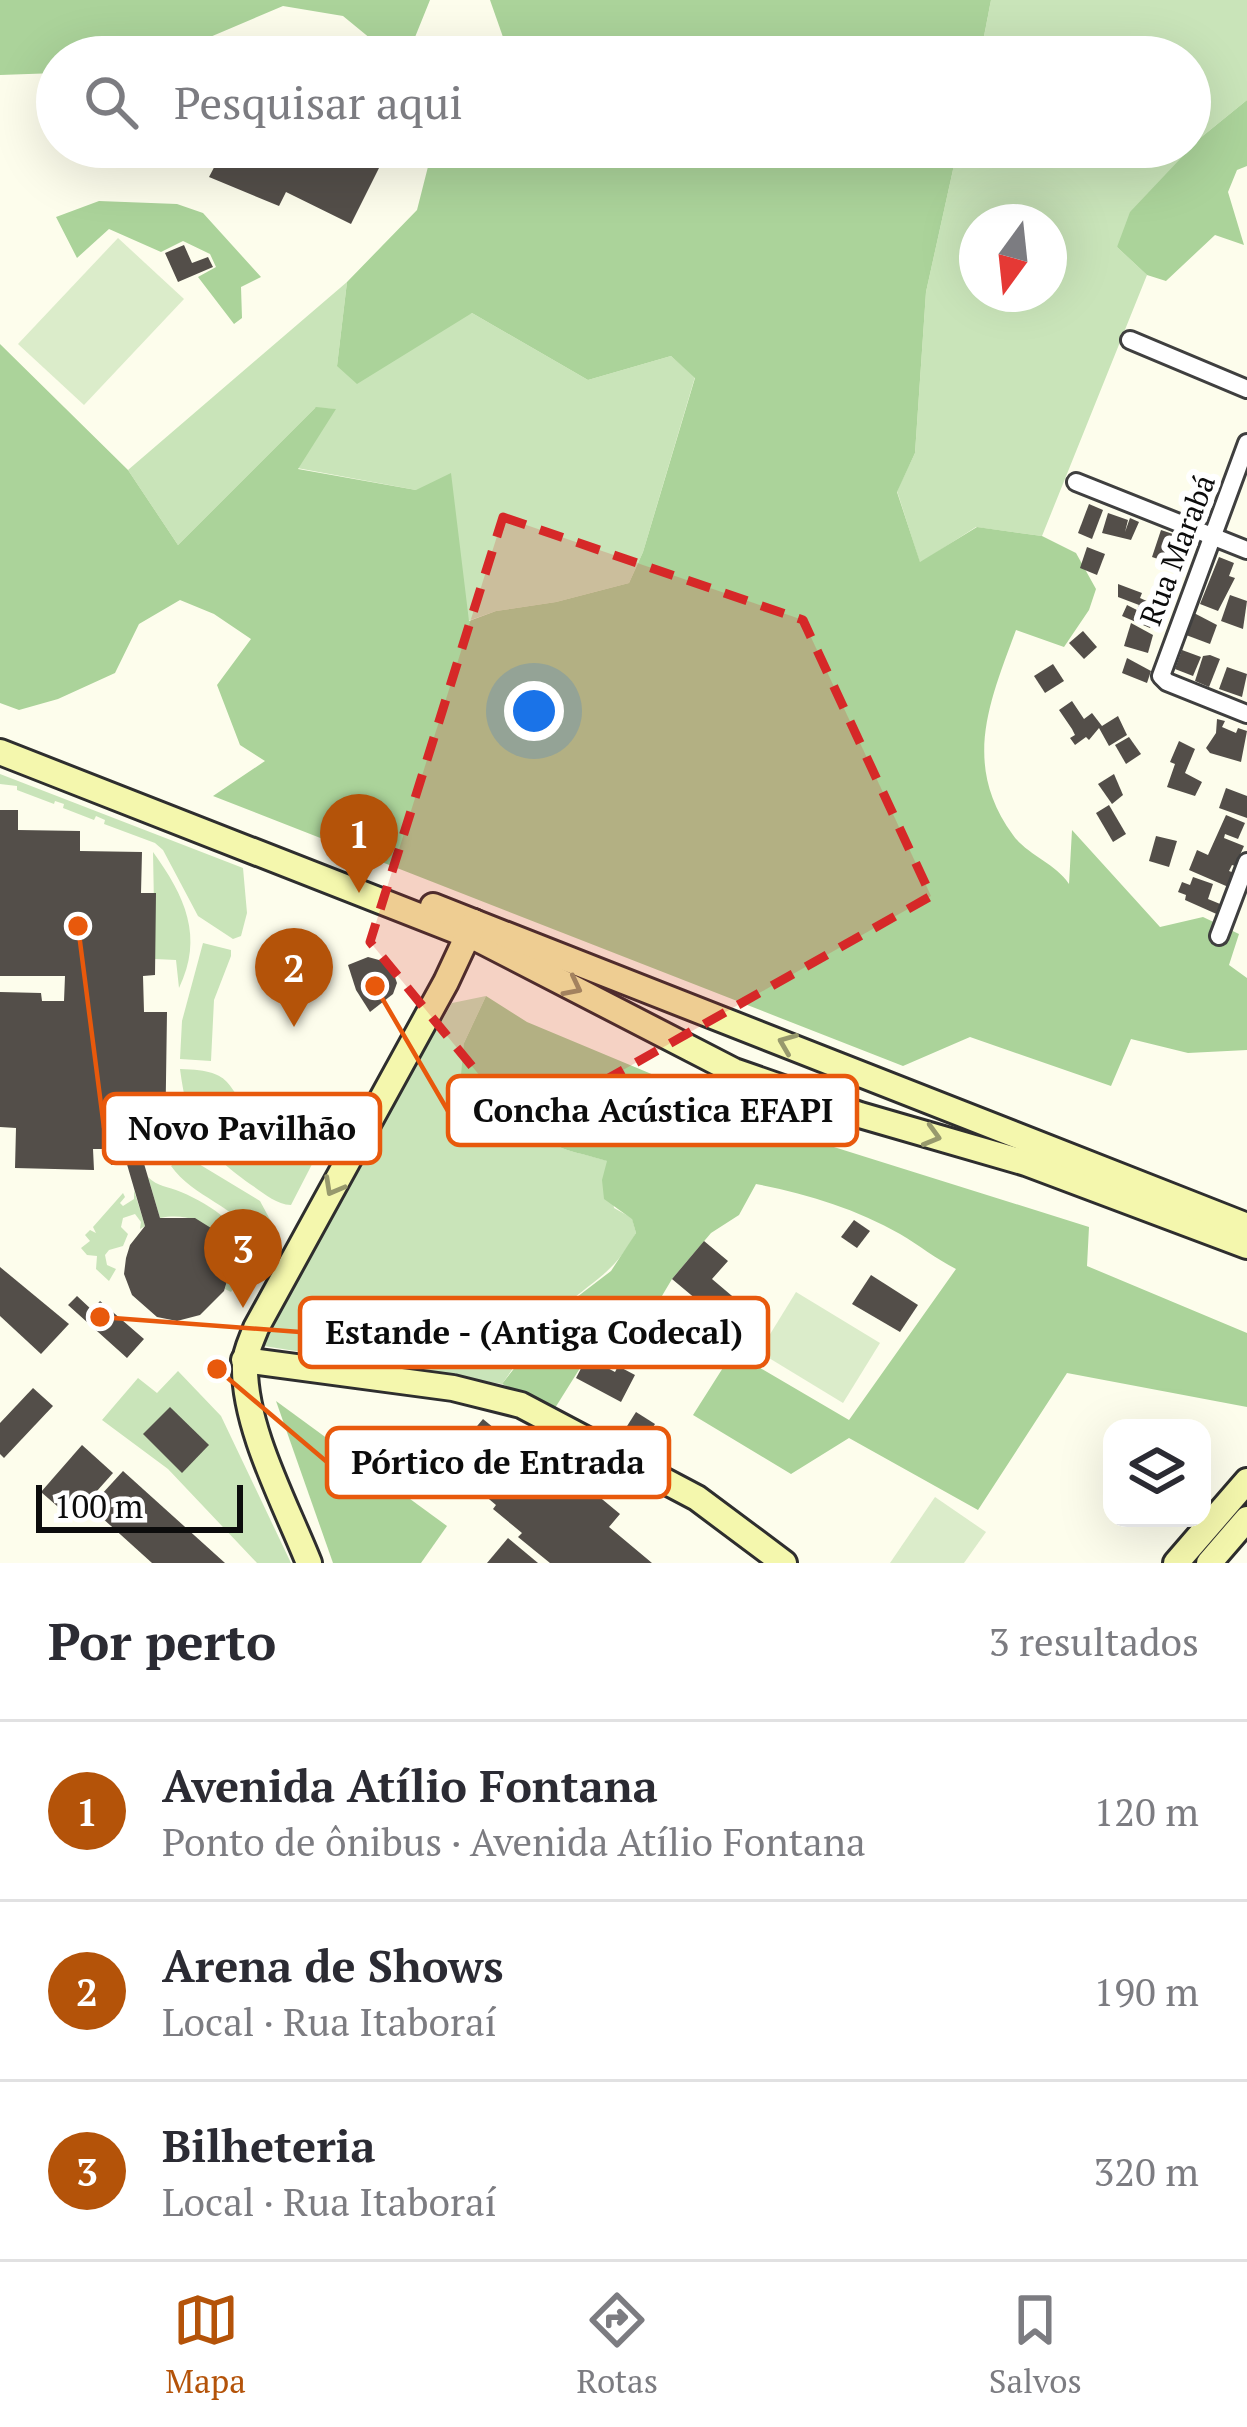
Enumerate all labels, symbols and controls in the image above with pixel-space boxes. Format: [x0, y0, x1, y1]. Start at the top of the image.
search box [36, 36, 1211, 168]
icon: search [78, 69, 144, 135]
text: Pesquisar aqui [174, 72, 463, 132]
north arrow [959, 204, 1067, 312]
street label: Rua Marabá [1130, 469, 1224, 631]
your location [504, 681, 564, 741]
pin: 1 [320, 794, 398, 893]
pin: 2 [255, 928, 333, 1027]
one-way arrow [561, 973, 582, 996]
one-way arrow [778, 1033, 799, 1058]
callout: Concha Acústica EFAPI [448, 1076, 857, 1145]
text: Concha Acústica EFAPI [473, 1088, 833, 1131]
callout: Novo Pavilhão [104, 1094, 380, 1163]
text: Novo Pavilhão [128, 1106, 356, 1149]
one-way arrow [921, 1122, 942, 1147]
one-way arrow [324, 1175, 347, 1196]
pin: 3 [204, 1209, 282, 1308]
callout: Estande - (Antiga Codecal) [300, 1298, 768, 1367]
text: Estande - (Antiga Codecal) [325, 1310, 743, 1353]
map controls [1103, 1419, 1211, 1527]
button: layers [1103, 1419, 1211, 1527]
callout: Pórtico de Entrada [327, 1428, 669, 1497]
text: Pórtico de Entrada [351, 1440, 645, 1483]
scale bar [36, 1479, 243, 1532]
text: 100 m [54, 1484, 143, 1527]
text: Por perto [48, 1607, 276, 1675]
text: 3 resultados [989, 1615, 1199, 1667]
text: Avenida Atílio Fontana [162, 1755, 658, 1815]
text: 1 [76, 1785, 98, 1837]
text: 120 m [1094, 1785, 1199, 1837]
text: Ponto de ônibus · Avenida Atílio Fontana [162, 1815, 866, 1867]
text: Arena de Shows [162, 1935, 504, 1995]
text: 2 [76, 1965, 98, 2017]
text: 190 m [1094, 1965, 1199, 2017]
text: Local · Rua Itaboraí [162, 1995, 496, 2047]
text: Bilheteria [162, 2115, 376, 2175]
text: 3 [76, 2145, 98, 2197]
text: 320 m [1094, 2145, 1199, 2197]
text: Local · Rua Itaboraí [162, 2175, 496, 2227]
tab: Mapa [165, 2287, 246, 2402]
tab: Rotas [577, 2287, 658, 2402]
tab: Salvos [989, 2287, 1082, 2402]

